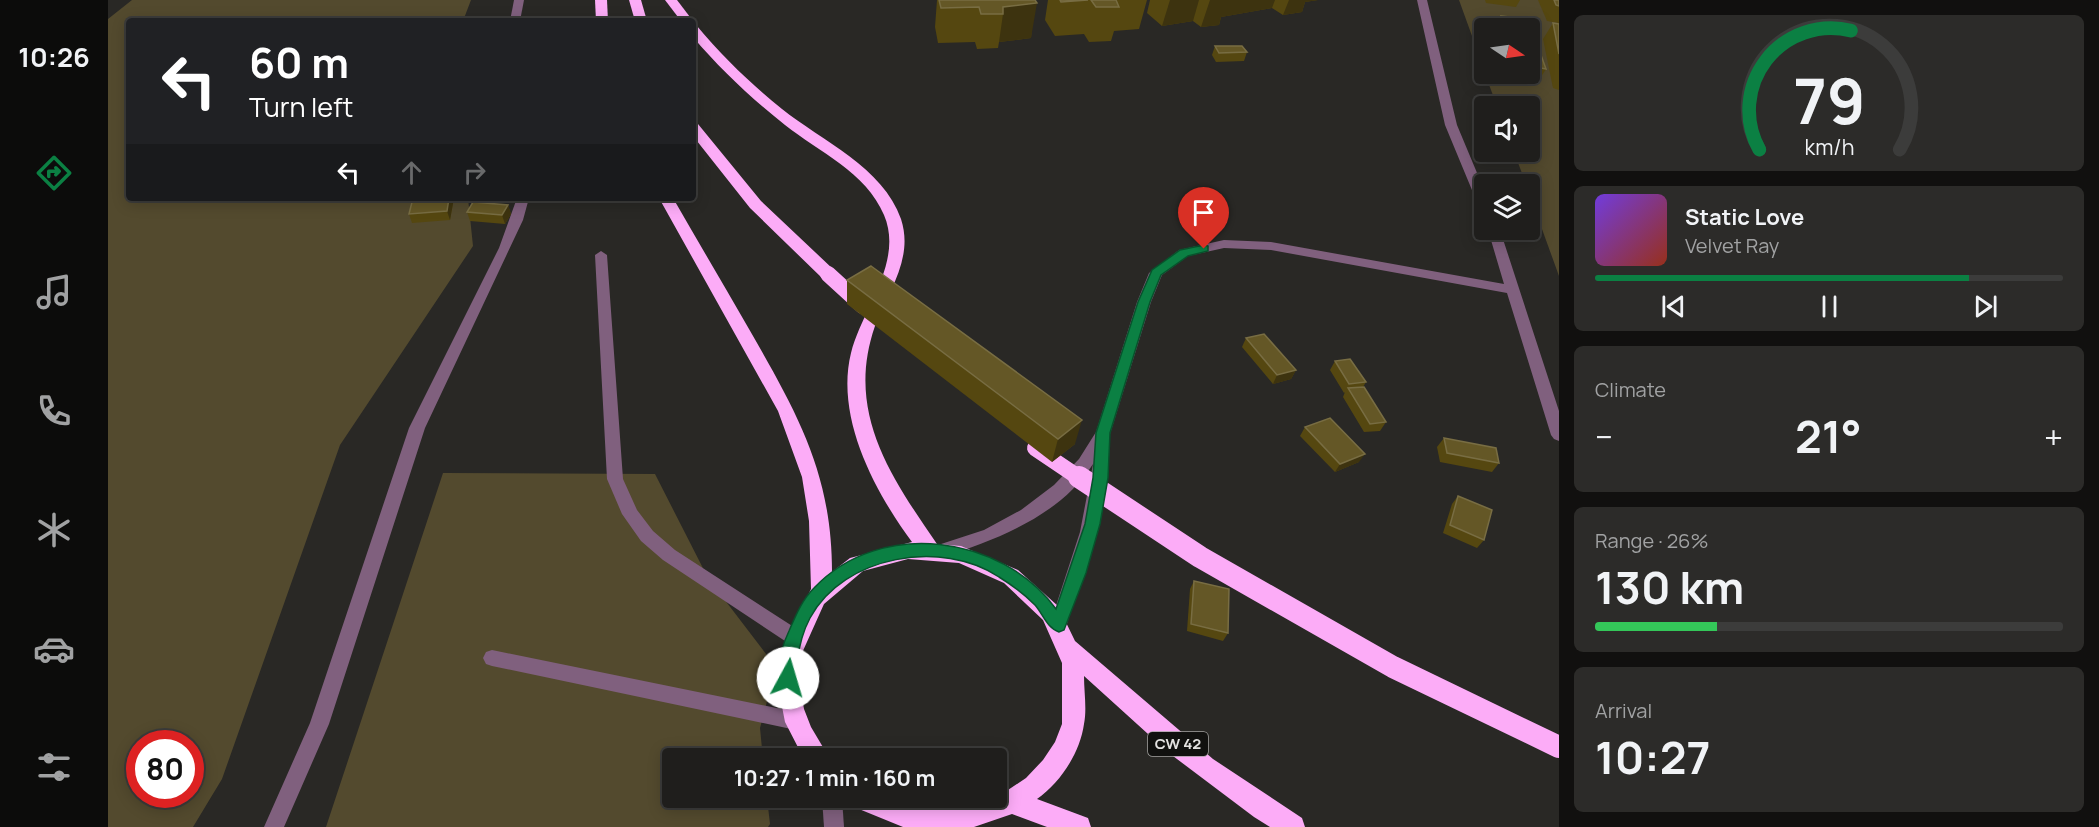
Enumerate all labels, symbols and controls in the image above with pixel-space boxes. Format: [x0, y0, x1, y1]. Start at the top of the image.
north arrow [1474, 18, 1540, 84]
map controls [1474, 18, 1540, 240]
text: 60 m [249, 33, 349, 91]
text: 10:26 [18, 38, 90, 75]
icon: left [150, 42, 228, 120]
text: 79 [1793, 57, 1865, 143]
text: Turn left [249, 88, 353, 125]
button: sound [1474, 96, 1540, 162]
text: km/h [1804, 132, 1854, 161]
icon: directions [33, 152, 75, 194]
icon: left [332, 156, 365, 189]
icon: ahead [395, 156, 428, 189]
icon: right [458, 156, 491, 189]
button: layers [1474, 174, 1540, 240]
pin [1178, 187, 1229, 249]
icon: arrive [1187, 196, 1220, 229]
text: Static Love [1685, 202, 1804, 232]
text: Velvet Ray [1685, 232, 1779, 259]
icon: music [33, 271, 75, 313]
icon: previous [1657, 290, 1690, 323]
icon: pause [1813, 290, 1846, 323]
icon: next [1969, 290, 2002, 323]
text: Climate [1595, 376, 1666, 403]
icon: phone [33, 390, 75, 432]
text: 21° [1795, 405, 1862, 467]
text: − [1595, 414, 1613, 459]
text: + [2044, 414, 2063, 459]
icon: climate [33, 509, 75, 551]
text: Range · 26% [1595, 527, 1709, 554]
text: 130 km [1595, 556, 1744, 618]
icon: car [33, 628, 75, 670]
position arrow [756, 646, 820, 710]
text: Arrival [1595, 697, 1652, 724]
text: 10:27 [1595, 726, 1711, 788]
speed limit sign: 80 [126, 730, 204, 808]
road number: CW 42 [1148, 732, 1208, 756]
icon: filters [33, 746, 75, 788]
text: 10:27 · 1 min · 160 m [734, 763, 935, 793]

